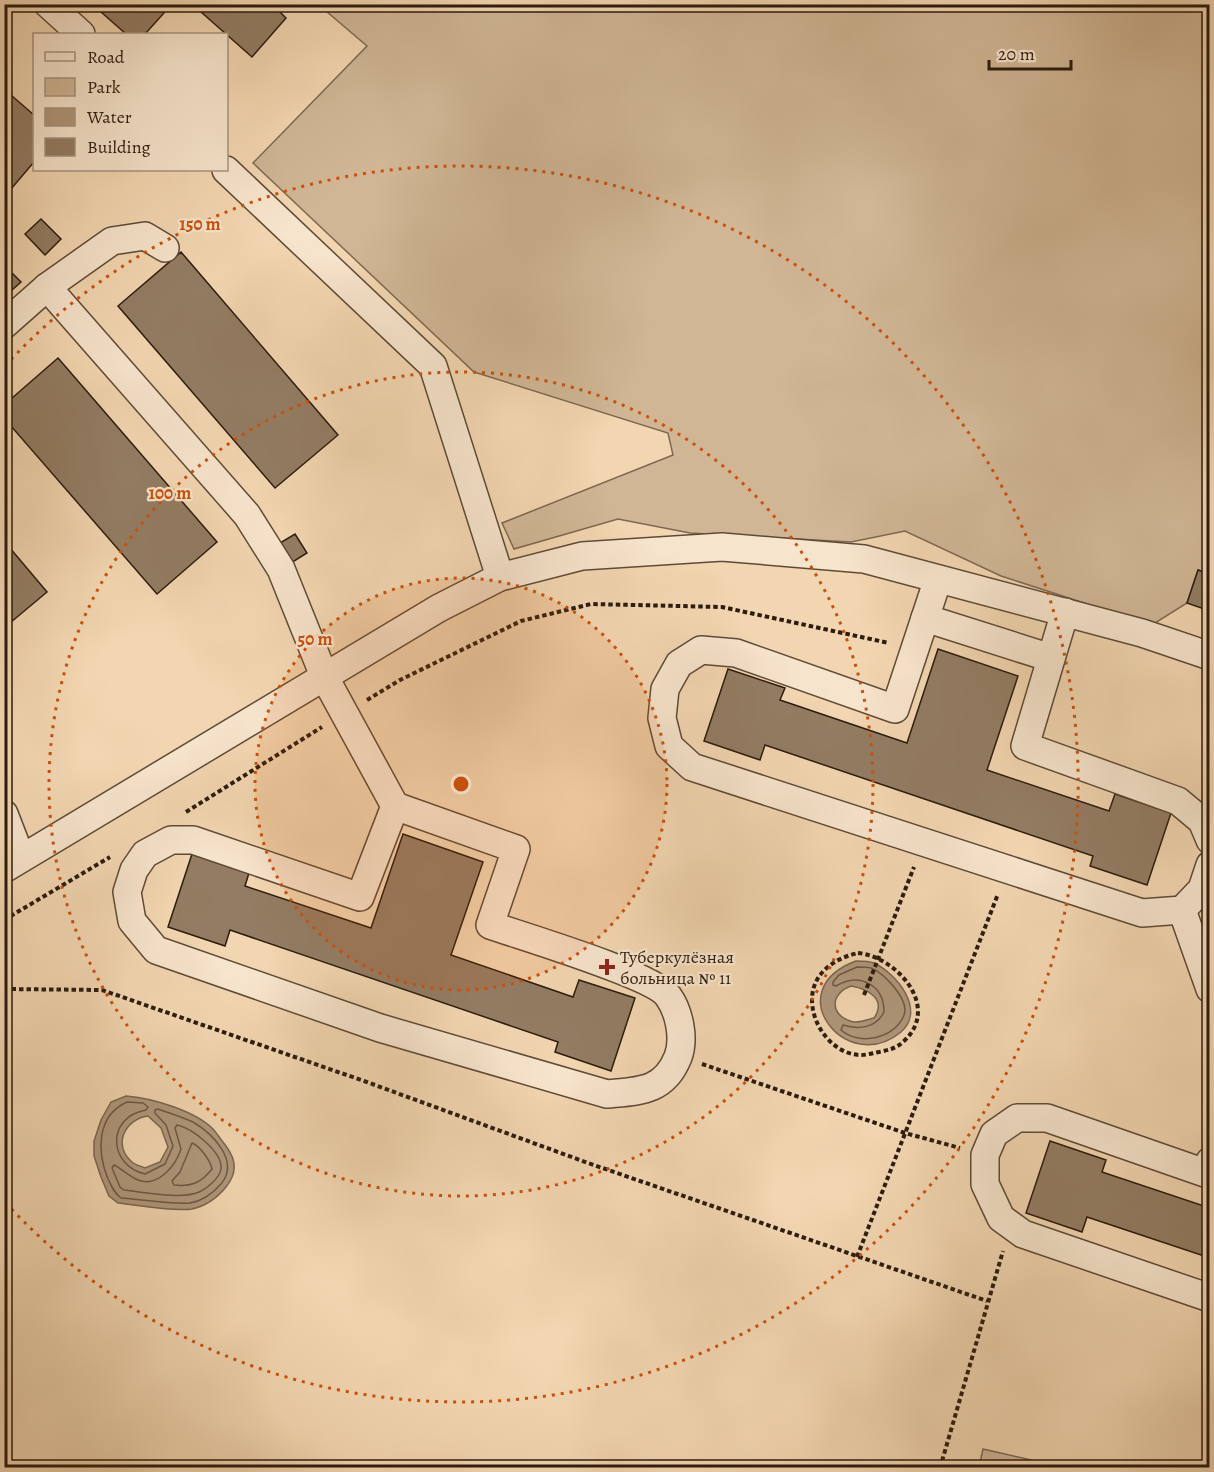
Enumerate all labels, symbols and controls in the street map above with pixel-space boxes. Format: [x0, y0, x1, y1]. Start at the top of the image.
legend [33, 33, 228, 171]
scale bar [989, 33, 1072, 71]
text: 20 m [998, 42, 1035, 66]
text: Road [87, 45, 125, 69]
text: Park [87, 75, 121, 99]
text: Water [86, 105, 132, 129]
text: Building [87, 135, 151, 159]
text: 150 m [179, 212, 221, 236]
text: 100 m [149, 481, 191, 505]
text: 50 m [298, 627, 332, 651]
centre of rings [451, 774, 471, 794]
place label: Туберкулёзная больница № 11 [620, 945, 734, 990]
marker: Туберкулёзная больница № 11 [598, 958, 616, 976]

